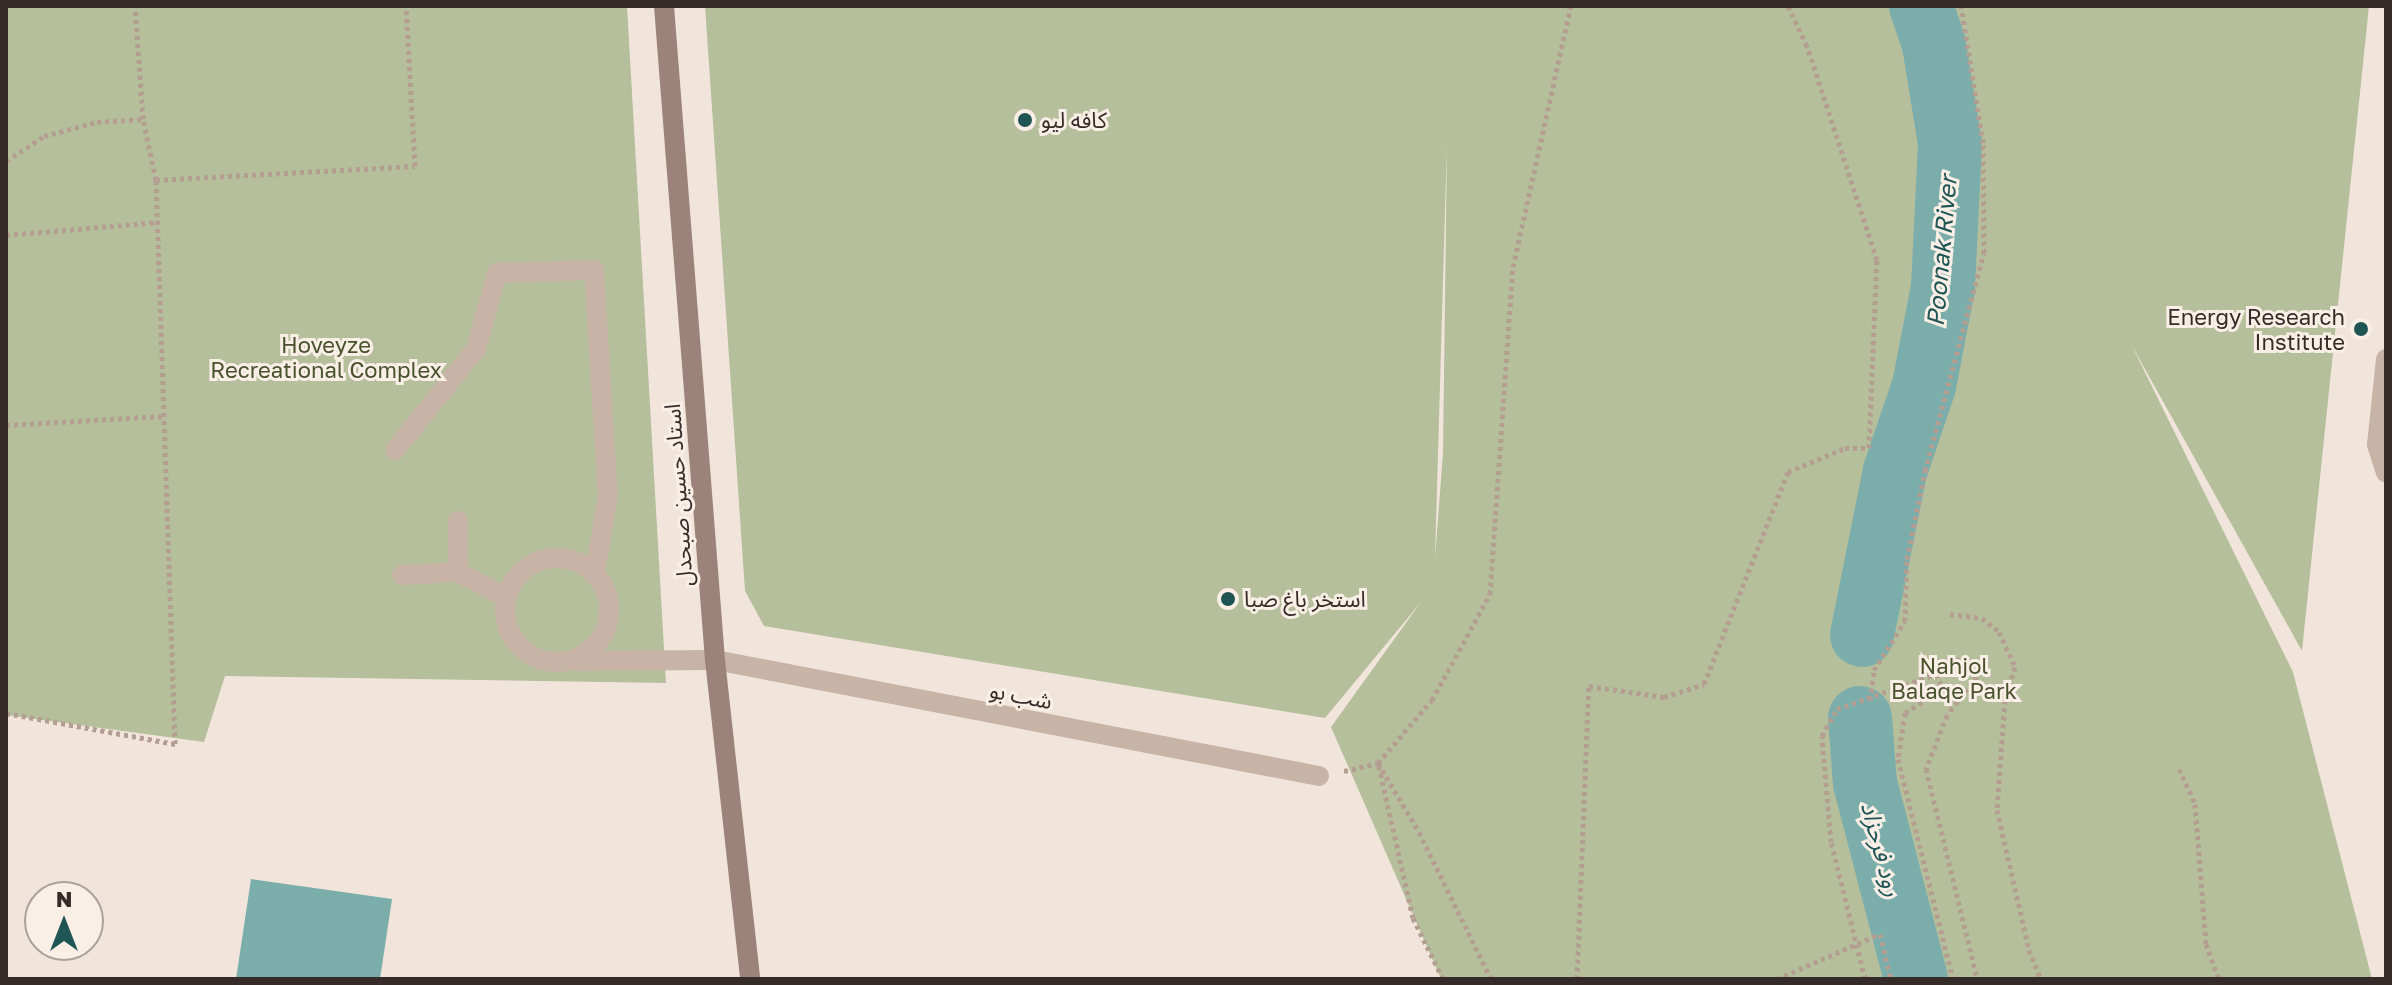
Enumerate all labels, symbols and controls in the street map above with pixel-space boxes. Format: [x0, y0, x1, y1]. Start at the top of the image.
place label: کافه لیو [1041, 107, 1107, 133]
marker: کافه لیو [1016, 111, 1034, 129]
water label: Poonak River [1920, 174, 1962, 328]
place label: Energy Research Institute [2167, 303, 2345, 354]
marker: Energy Research Institute [2352, 320, 2370, 338]
park label: Hoveyze Recreational Complex [210, 331, 442, 382]
street label: استاد حسین صبحدل [658, 403, 698, 587]
place label: استخر باغ صبا [1244, 586, 1366, 612]
marker: استخر باغ صبا [1219, 590, 1237, 608]
park label: Nahjol Balaqe Park [1891, 652, 2017, 704]
street label: شب بو [988, 676, 1054, 714]
water label: رود فرحزاد [1856, 799, 1908, 899]
north arrow [24, 881, 104, 961]
text: N [56, 885, 72, 912]

